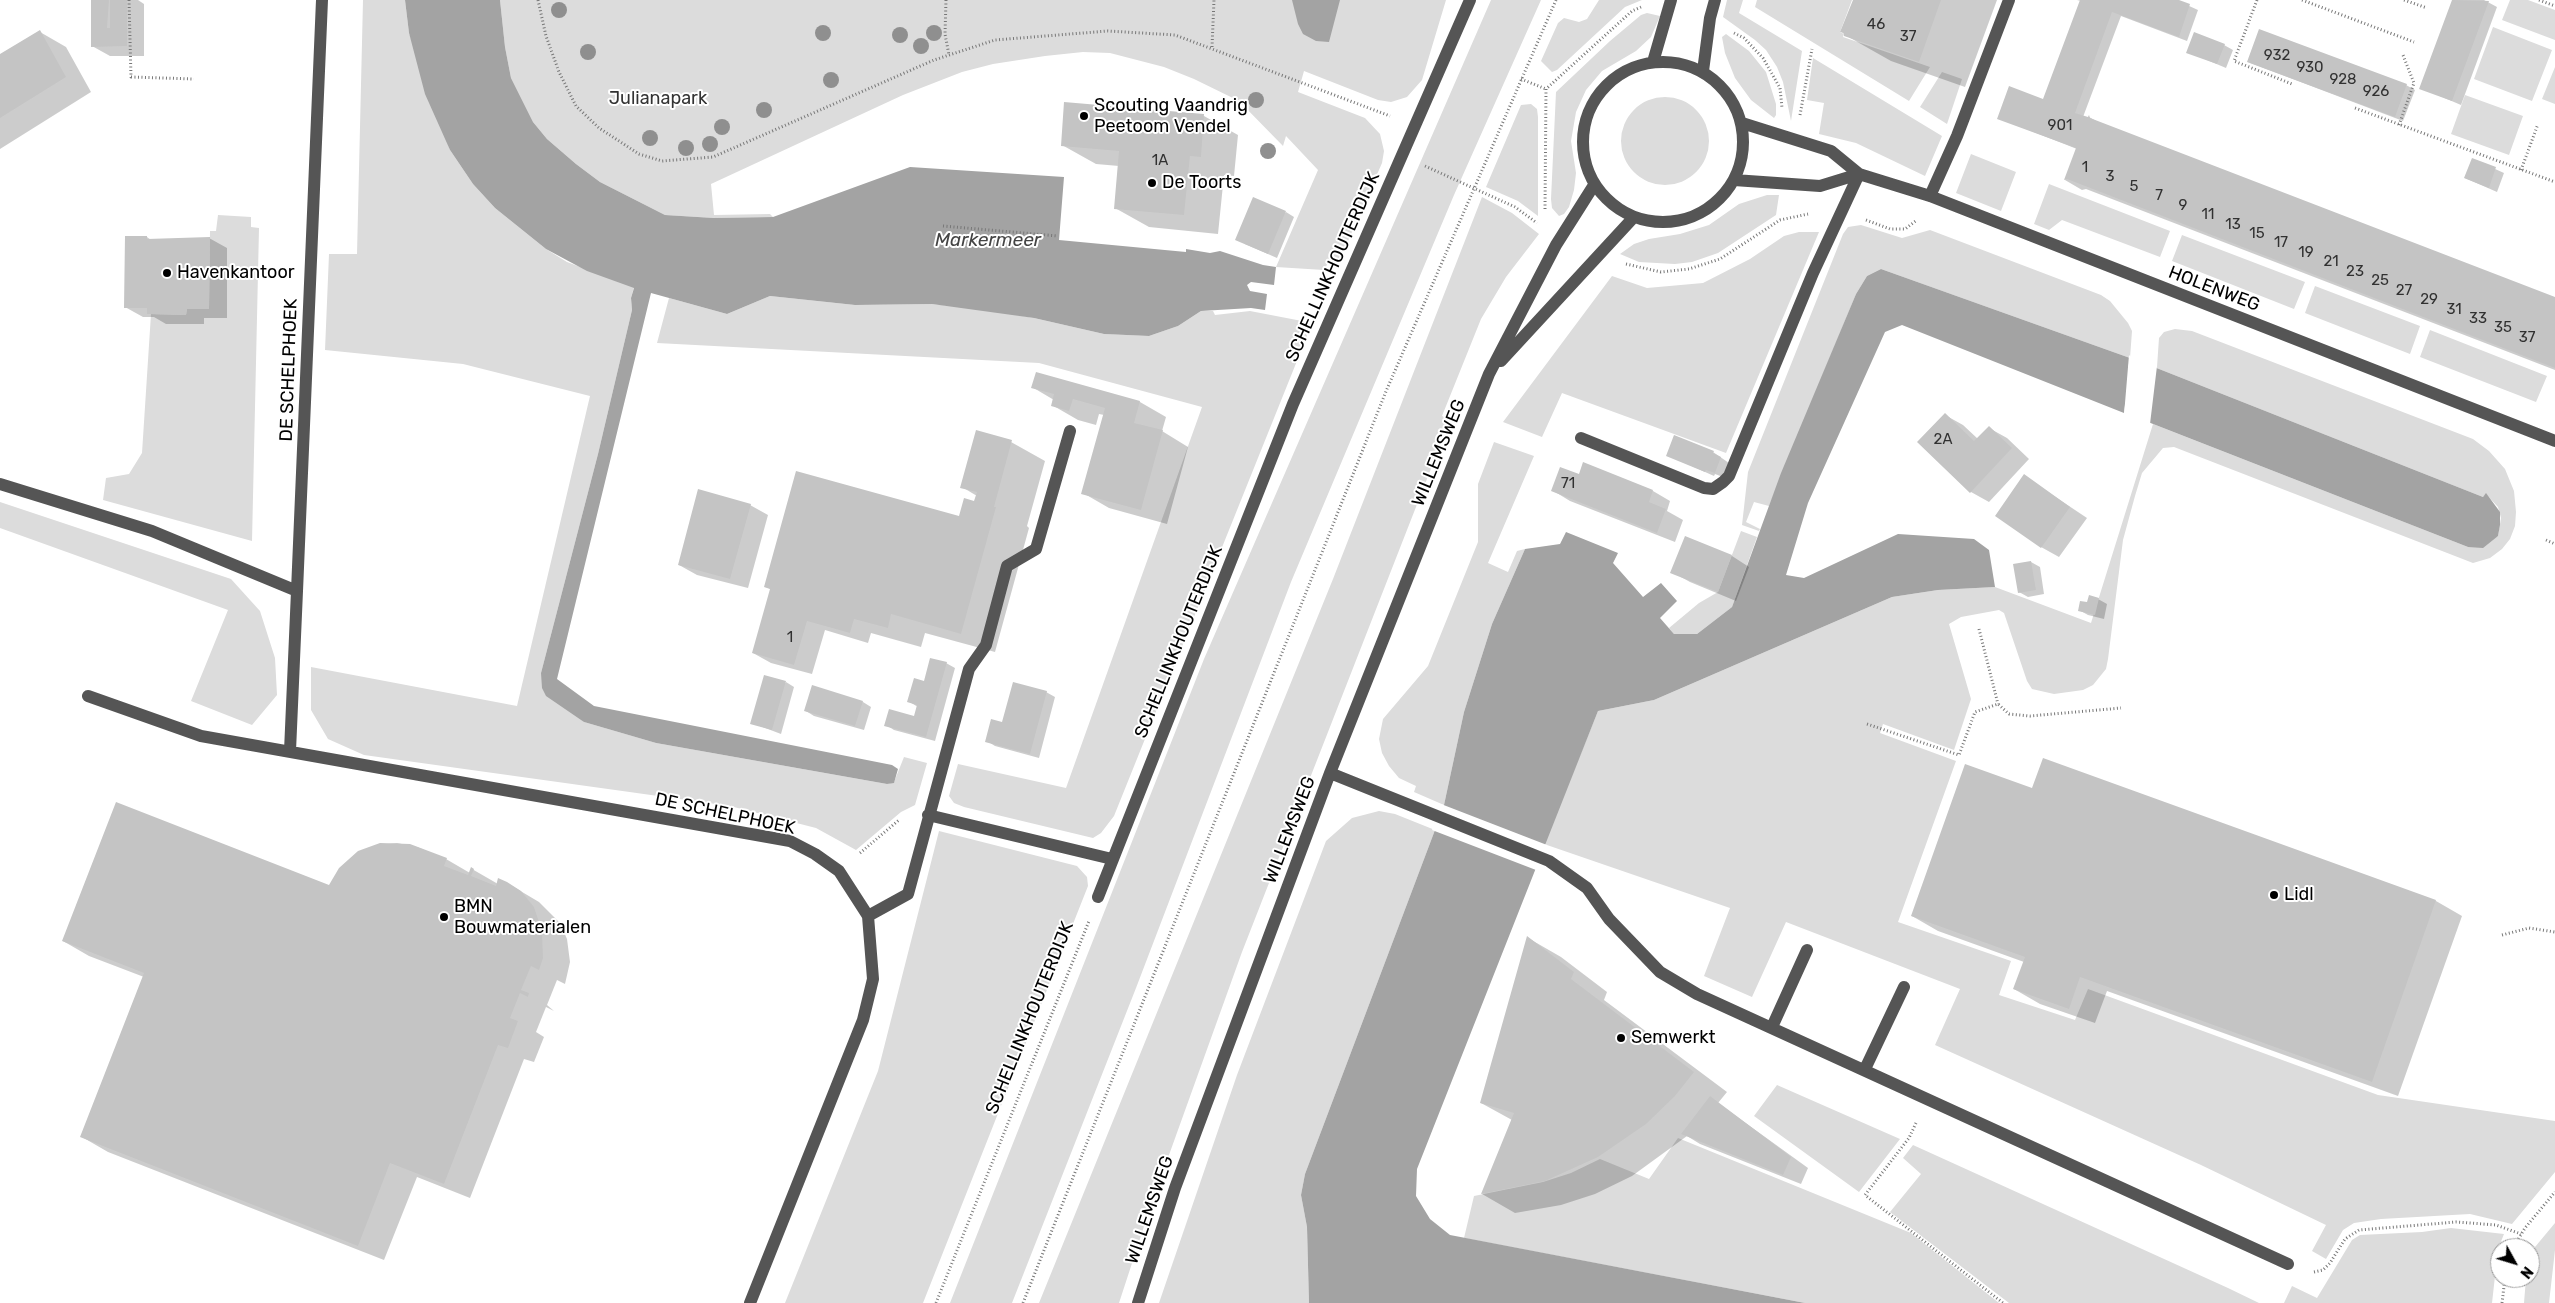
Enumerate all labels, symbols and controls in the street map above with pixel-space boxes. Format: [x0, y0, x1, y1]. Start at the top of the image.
house number: 46 [1867, 16, 1885, 34]
house number: 37 [1900, 28, 1916, 46]
house number: 932 [2264, 47, 2290, 65]
house number: 930 [2296, 59, 2324, 77]
house number: 928 [2329, 71, 2357, 89]
house number: 926 [2363, 83, 2389, 101]
park label: Julianapark [609, 88, 707, 110]
place label: Scouting Vaandrig Peetoom Vendel [1094, 95, 1248, 138]
marker: Scouting Vaandrig Peetoom Vendel [1078, 110, 1090, 122]
house number: 901 [2048, 117, 2072, 135]
house number: 1A [1152, 152, 1168, 170]
house number: 1 [2082, 159, 2088, 177]
house number: 3 [2105, 168, 2115, 186]
street label: SCHELLINKHOUTERDIJK [1281, 169, 1385, 365]
place label: De Toorts [1162, 172, 1241, 194]
marker: De Toorts [1146, 177, 1158, 189]
house number: 5 [2130, 178, 2138, 196]
house number: 7 [2155, 187, 2163, 205]
house number: 9 [2179, 197, 2187, 215]
house number: 11 [2202, 206, 2214, 224]
house number: 13 [2225, 216, 2241, 234]
house number: 15 [2249, 225, 2265, 243]
water label: Markermeer [935, 230, 1041, 252]
house number: 17 [2274, 234, 2288, 252]
house number: 19 [2298, 244, 2314, 262]
house number: 21 [2323, 253, 2339, 271]
place label: Havenkantoor [177, 262, 295, 284]
street label: HOLENWEG [2165, 262, 2263, 316]
house number: 23 [2346, 263, 2364, 281]
marker: Havenkantoor [161, 267, 173, 279]
house number: 25 [2371, 272, 2389, 290]
house number: 27 [2396, 282, 2412, 300]
house number: 29 [2420, 291, 2438, 309]
street label: DE SCHELPHOEK [276, 298, 302, 442]
house number: 31 [2446, 301, 2462, 319]
house number: 33 [2469, 310, 2487, 328]
house number: 35 [2494, 319, 2512, 337]
house number: 37 [2519, 329, 2535, 347]
street label: WILLEMSWEG [1408, 396, 1470, 510]
house number: 2A [1934, 431, 1952, 449]
house number: 71 [1561, 475, 1575, 493]
street label: SCHELLINKHOUTERDIJK [1130, 543, 1228, 741]
house number: 1 [787, 629, 793, 647]
street label: WILLEMSWEG [1260, 773, 1320, 887]
street label: DE SCHELPHOEK [653, 789, 797, 839]
place label: Lidl [2284, 884, 2314, 906]
marker: Lidl [2268, 889, 2280, 901]
place label: BMN Bouwmaterialen [454, 896, 591, 939]
marker: BMN Bouwmaterialen [438, 911, 450, 923]
street label: SCHELLINKHOUTERDIJK [981, 919, 1079, 1117]
place label: Semwerkt [1631, 1027, 1716, 1049]
marker: Semwerkt [1615, 1032, 1627, 1044]
street label: WILLEMSWEG [1121, 1153, 1179, 1267]
north arrow [2490, 1238, 2540, 1288]
text: N [2516, 1263, 2536, 1281]

